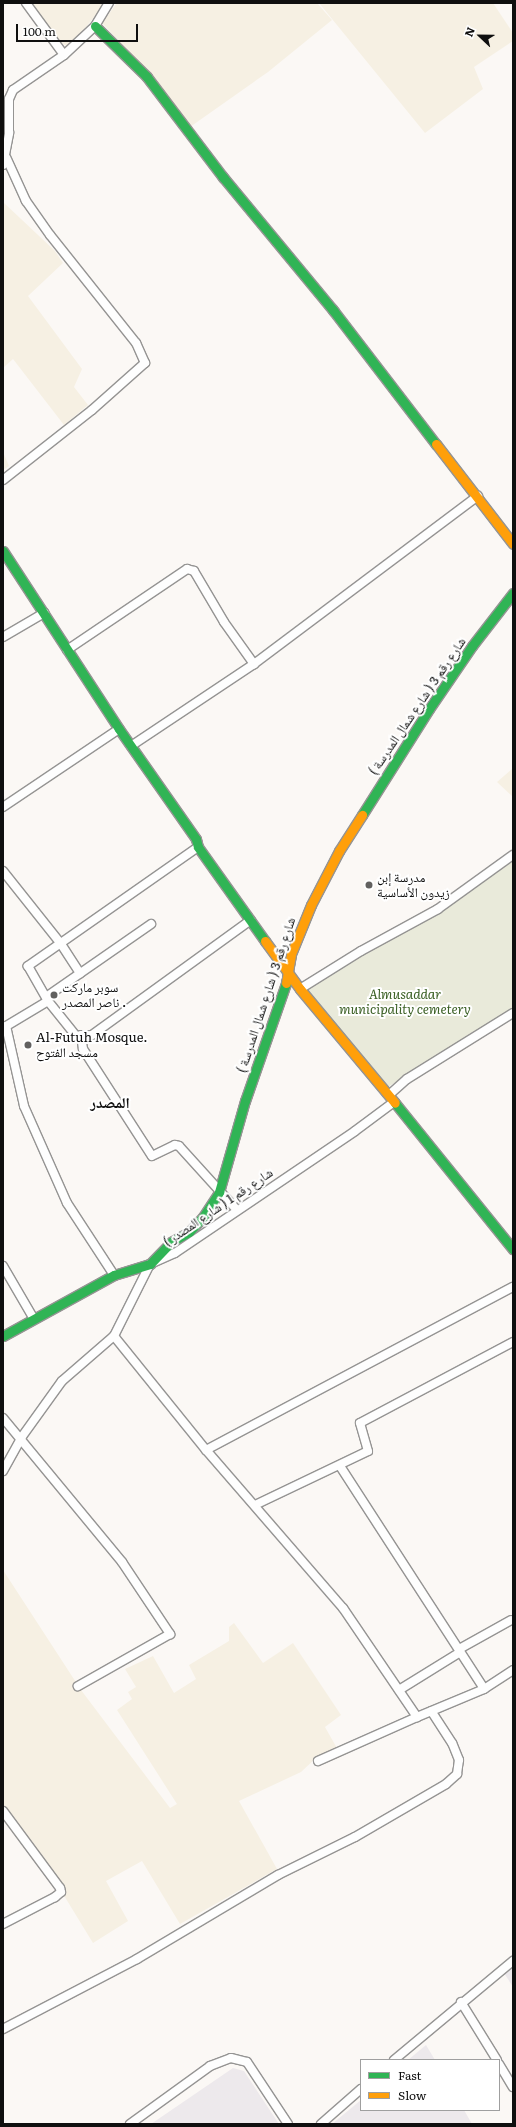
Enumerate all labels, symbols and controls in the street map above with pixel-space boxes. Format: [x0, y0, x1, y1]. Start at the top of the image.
scale bar [18, 16, 140, 42]
north arrow [460, 16, 500, 56]
text: 100 m [23, 22, 56, 40]
text: N [460, 24, 478, 39]
street label: شارع رقم 3 ( شارع شمال المدرسة ) [365, 634, 469, 778]
place label: مدرسة إبن زيدون الأساسية [377, 870, 450, 901]
marker: مدرسة إبن زيدون الأساسية [364, 880, 374, 890]
street label: شارع رقم 3 ( شارع شمال المدرسة ) [233, 915, 299, 1075]
place label: سوبر ماركت ناصر المصدر . [62, 980, 126, 1011]
park label: Almusaddar municipality cemetery [339, 987, 471, 1018]
marker: سوبر ماركت ناصر المصدر . [49, 990, 59, 1000]
place label: Al-Futuh Mosque. مسجد الفتوح [36, 1030, 148, 1061]
marker: Al-Futuh Mosque. مسجد الفتوح [23, 1040, 33, 1050]
district label: المصدر [90, 1093, 130, 1111]
street label: شارع رقم 1 ( شارع المصدر ) [160, 1165, 276, 1249]
legend [360, 2059, 500, 2111]
text: Fast [398, 2066, 421, 2084]
text: Slow [398, 2086, 426, 2104]

